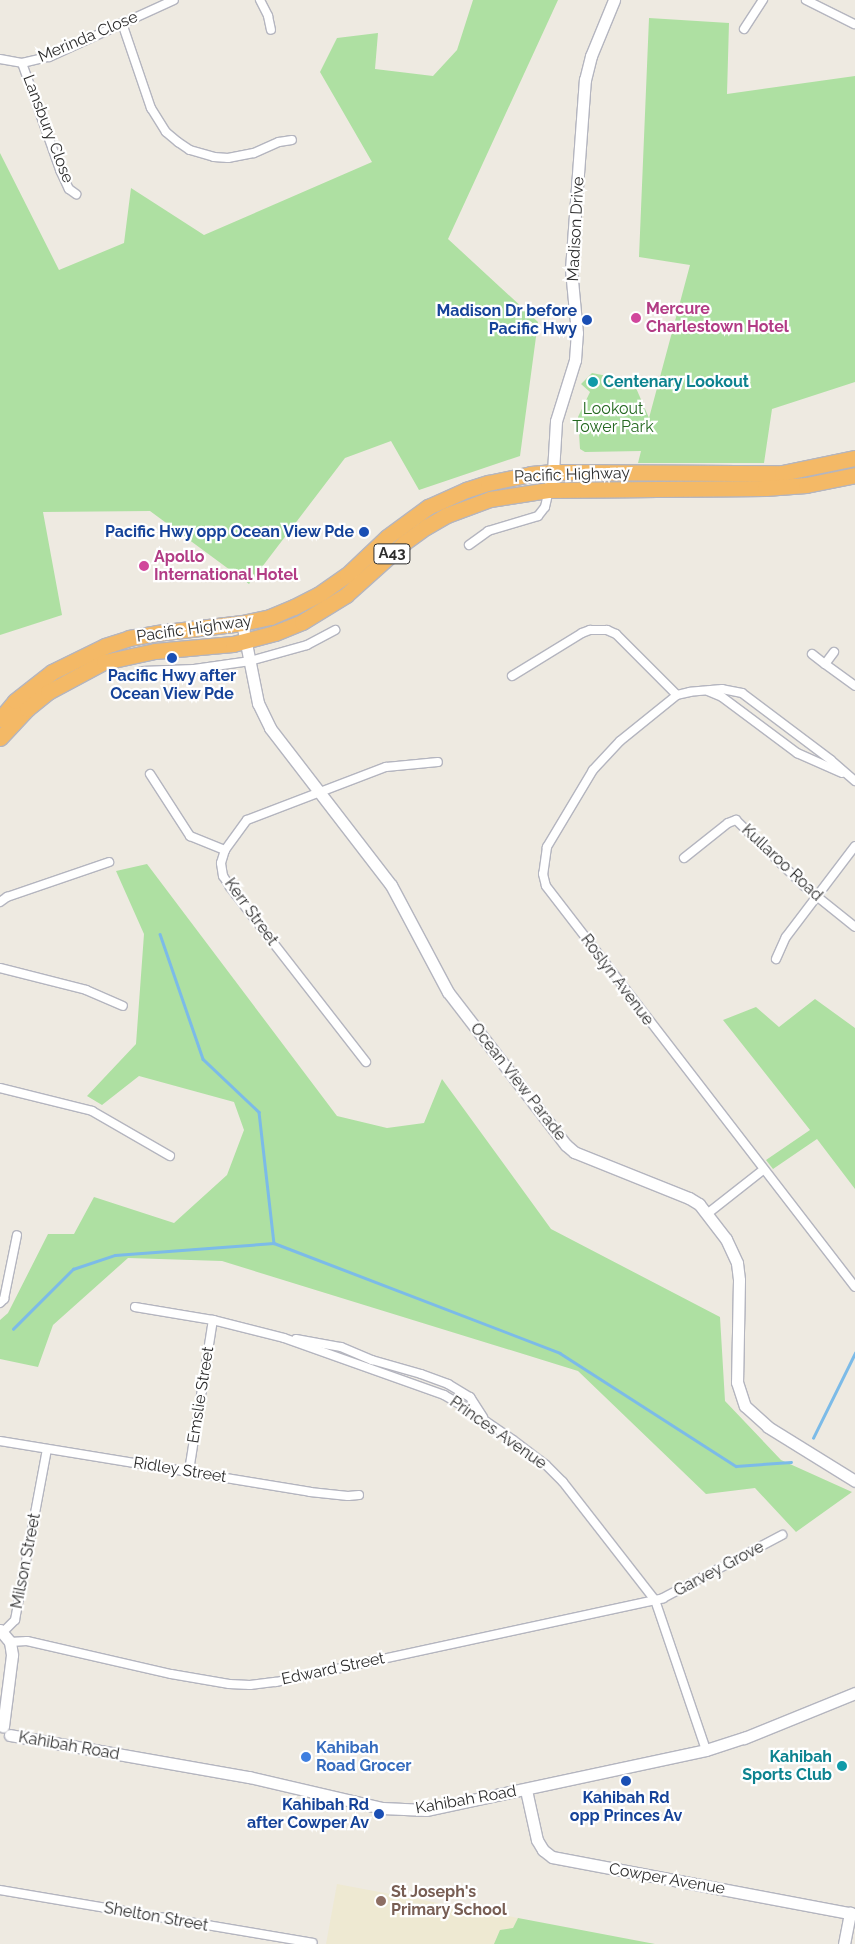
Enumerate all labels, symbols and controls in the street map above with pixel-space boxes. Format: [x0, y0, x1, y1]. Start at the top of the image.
street label: Merinda Close [35, 7, 141, 67]
street label: Lansbury Close [18, 72, 78, 186]
street label: Madison Drive [564, 176, 588, 282]
place label: Mercure Charlestown Hotel [646, 299, 789, 337]
place label: Madison Dr before Pacific Hwy [436, 301, 577, 339]
marker: Mercure Charlestown Hotel [630, 312, 642, 324]
marker: Madison Dr before Pacific Hwy [581, 314, 593, 326]
place label: Centenary Lookout [603, 372, 749, 392]
marker: Centenary Lookout [587, 376, 599, 388]
park label: Lookout Tower Park [572, 399, 654, 437]
street label: Pacific Highway [514, 463, 630, 487]
place label: Pacific Hwy opp Ocean View Pde [104, 522, 354, 542]
marker: Pacific Hwy opp Ocean View Pde [358, 526, 370, 538]
road number: A43 [373, 542, 411, 566]
place label: Apollo International Hotel [154, 547, 298, 585]
marker: Apollo International Hotel [138, 560, 150, 572]
street label: Pacific Highway [135, 611, 253, 647]
marker: Pacific Hwy after Ocean View Pde [166, 652, 178, 664]
place label: Pacific Hwy after Ocean View Pde [108, 666, 236, 704]
street label: Kullaroo Road [737, 821, 827, 905]
street label: Kerr Street [220, 874, 282, 950]
street label: Roslyn Avenue [576, 930, 658, 1030]
street label: Ocean View Parade [466, 1019, 570, 1145]
street label: Emslie Street [184, 1345, 218, 1445]
street label: Princes Avenue [446, 1392, 550, 1474]
street label: Ridley Street [132, 1453, 228, 1487]
street label: Milson Street [7, 1512, 45, 1610]
street label: Garvey Grove [671, 1537, 767, 1601]
street label: Edward Street [280, 1649, 386, 1689]
street label: Kahibah Road [17, 1728, 121, 1764]
place label: Kahibah Road Grocer [316, 1738, 411, 1776]
place label: Kahibah Sports Club [742, 1747, 832, 1785]
marker: Kahibah Road Grocer [300, 1751, 312, 1763]
marker: Kahibah Sports Club [836, 1760, 848, 1772]
marker: Kahibah Rd opp Princes Av [620, 1775, 632, 1787]
street label: Kahibah Road [414, 1782, 518, 1818]
place label: Kahibah Rd opp Princes Av [569, 1788, 683, 1826]
place label: Kahibah Rd after Cowper Av [246, 1795, 369, 1833]
marker: Kahibah Rd after Cowper Av [373, 1808, 385, 1820]
street label: Cowper Avenue [607, 1859, 727, 1899]
place label: St Joseph's Primary School [391, 1882, 507, 1920]
marker: St Joseph's Primary School [375, 1895, 387, 1907]
street label: Shelton Street [102, 1898, 210, 1936]

